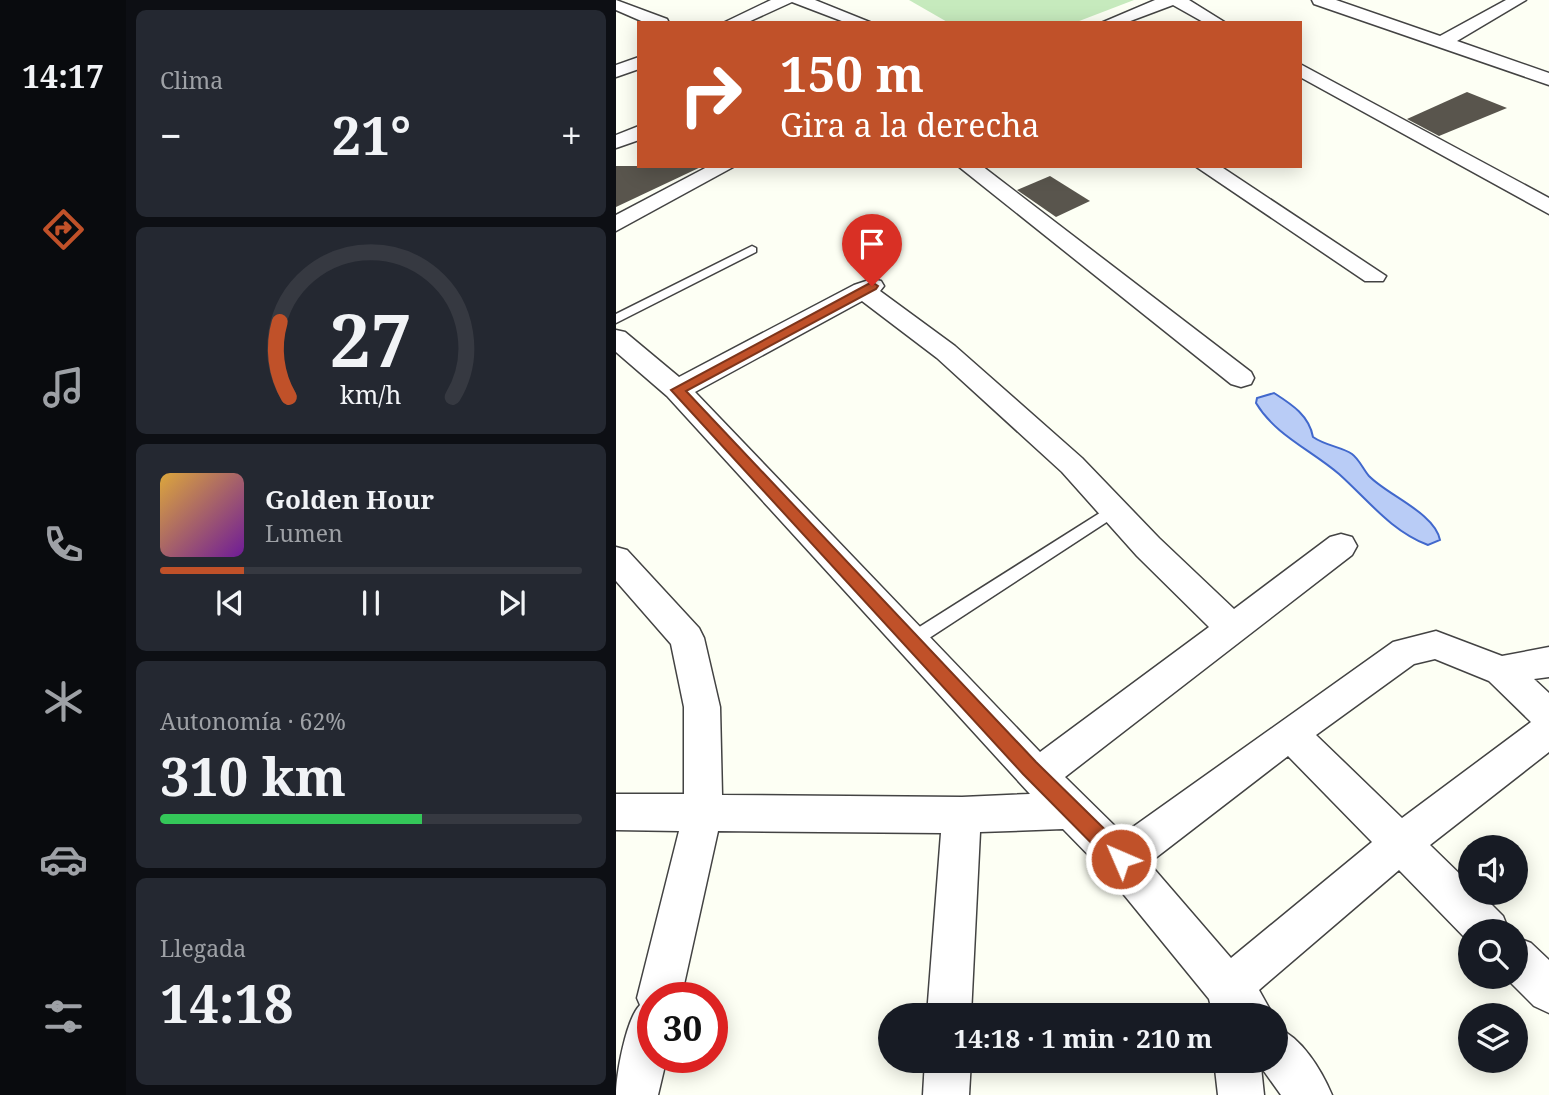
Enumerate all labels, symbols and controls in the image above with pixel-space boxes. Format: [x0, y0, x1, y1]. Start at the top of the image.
text: 150 m [780, 40, 924, 106]
icon: right [665, 49, 756, 140]
text: 14:17 [22, 54, 104, 97]
text: Clima [160, 64, 223, 96]
text: 21° [332, 99, 411, 170]
text: Gira a la derecha [780, 103, 1040, 146]
text: − [160, 109, 182, 161]
text: + [561, 109, 582, 161]
icon: directions [39, 205, 88, 254]
pin [842, 214, 902, 286]
icon: arrive [853, 225, 891, 263]
text: 27 [330, 289, 412, 388]
icon: music [39, 363, 88, 412]
text: km/h [340, 376, 402, 410]
text: Golden Hour [265, 481, 434, 517]
text: Lumen [265, 517, 343, 549]
icon: phone [39, 520, 88, 569]
icon: previous [211, 584, 249, 622]
icon: pause [352, 584, 390, 622]
icon: next [493, 584, 531, 622]
icon: climate [39, 677, 88, 726]
text: Autonomía · 62% [160, 705, 346, 737]
text: 310 km [160, 740, 346, 811]
position arrow [1084, 822, 1158, 896]
icon: car [39, 835, 88, 884]
map controls [1458, 835, 1528, 1073]
button: sound [1458, 835, 1528, 905]
button: search [1458, 919, 1528, 989]
text: Llegada [160, 932, 246, 964]
text: 14:18 [160, 967, 293, 1038]
speed limit sign: 30 [637, 982, 728, 1073]
icon: filters [39, 992, 88, 1041]
button: layers [1458, 1003, 1528, 1073]
text: 14:18 · 1 min · 210 m [953, 1020, 1213, 1056]

